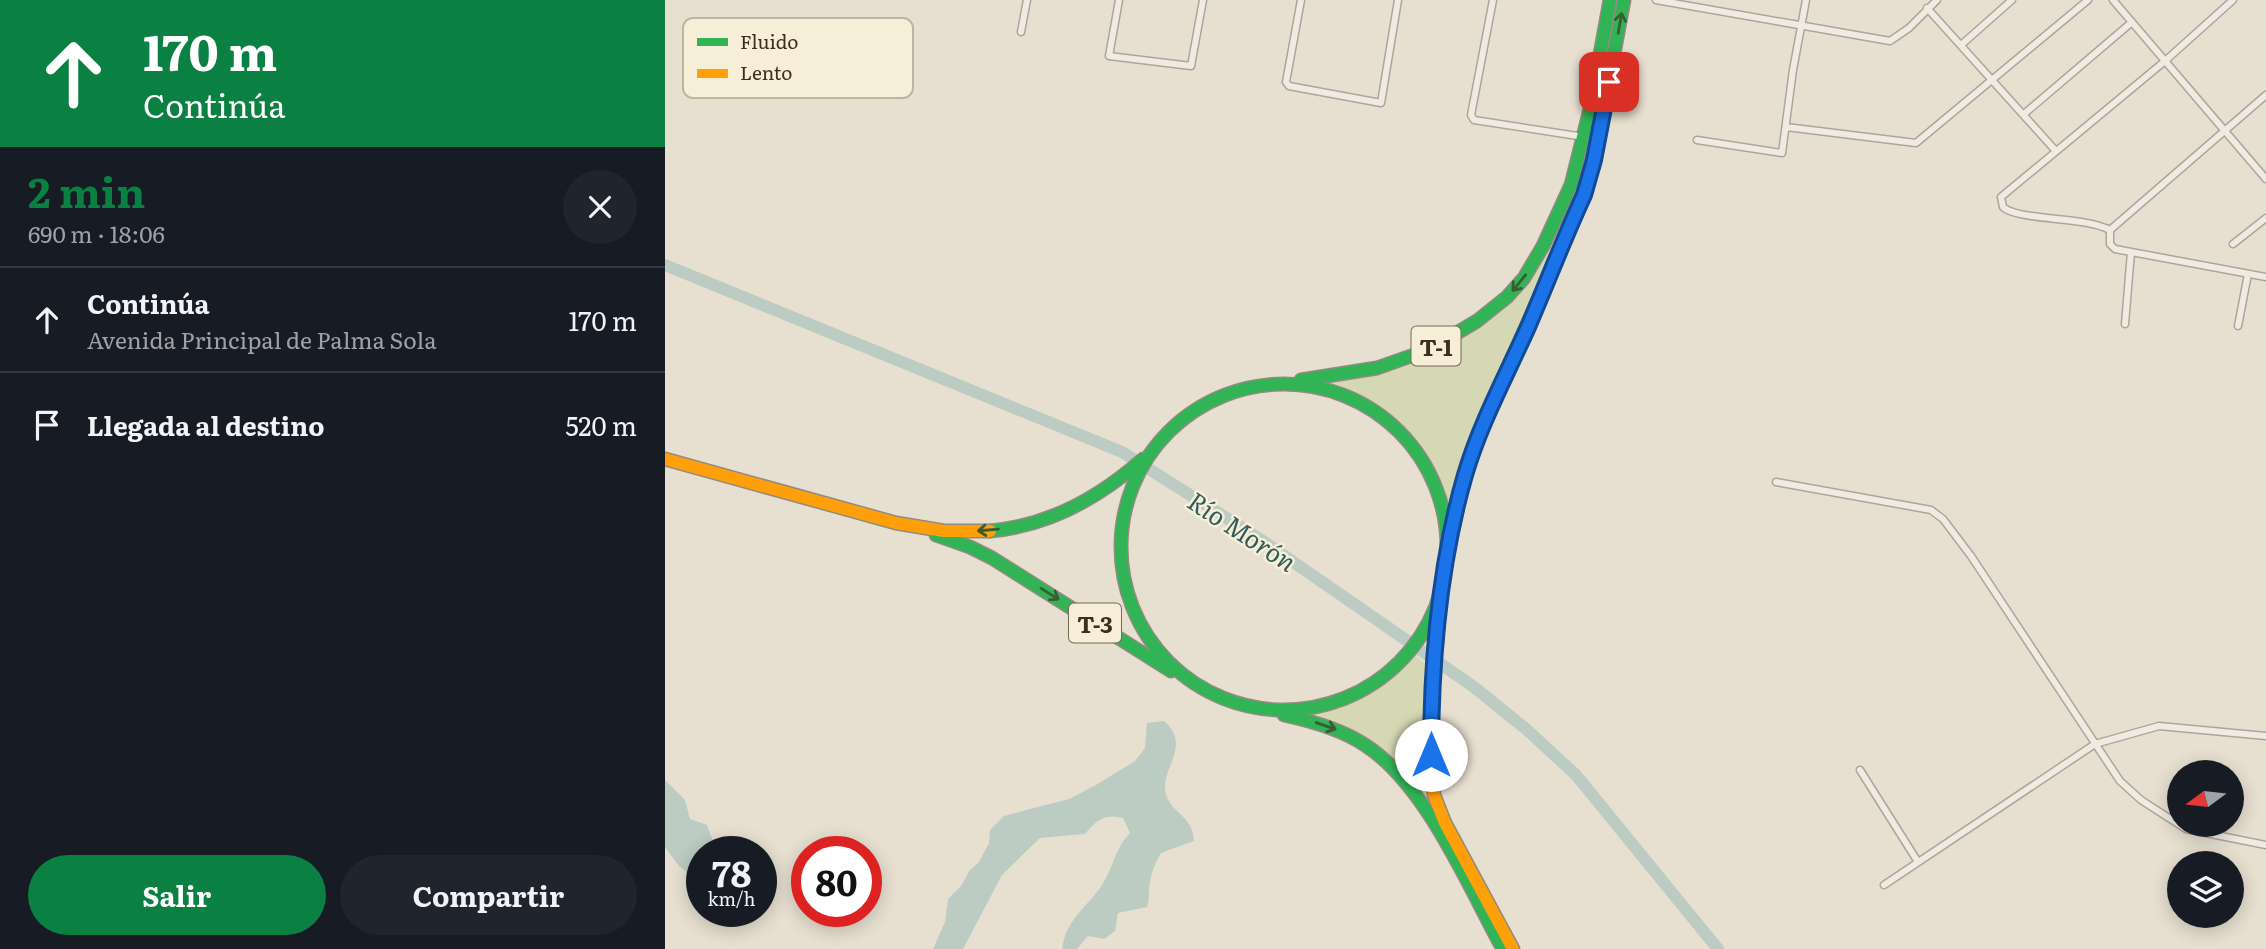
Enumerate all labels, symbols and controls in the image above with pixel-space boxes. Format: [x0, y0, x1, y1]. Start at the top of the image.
one-way arrow [1614, 12, 1627, 35]
text: 170 m [143, 13, 277, 86]
legend [683, 18, 913, 98]
text: Fluido [740, 27, 798, 55]
icon: ahead [28, 28, 119, 119]
pin [1579, 52, 1639, 112]
text: Lento [740, 58, 793, 86]
icon: arrive [1590, 63, 1628, 101]
text: Continúa [143, 80, 286, 128]
text: 2 min [28, 159, 145, 221]
button: close [563, 170, 637, 244]
text: 690 m · 18:06 [28, 216, 165, 250]
one-way arrow [1512, 273, 1527, 291]
text: Continúa [87, 283, 210, 322]
text: 170 m [569, 300, 637, 339]
icon: ahead [28, 301, 66, 339]
text: Avenida Principal de Palma Sola [87, 322, 437, 356]
road number: T-1 [1411, 326, 1461, 366]
text: Llegada al destino [87, 405, 324, 444]
text: 520 m [565, 405, 637, 444]
icon: arrive [28, 406, 66, 444]
water label: Río Morón [1181, 480, 1305, 580]
one-way arrow [978, 524, 1000, 537]
one-way arrow [1040, 587, 1059, 602]
road number: T-3 [1069, 604, 1121, 642]
position arrow [1394, 718, 1468, 792]
one-way arrow [1315, 721, 1337, 734]
north arrow [2167, 760, 2243, 836]
map controls [2167, 760, 2244, 928]
speed limit sign: 80 [791, 836, 882, 927]
text: 78 [712, 846, 751, 898]
button: layers [2167, 851, 2244, 928]
button: Salir [28, 855, 326, 935]
button: Compartir [340, 855, 637, 935]
text: km/h [708, 885, 755, 912]

